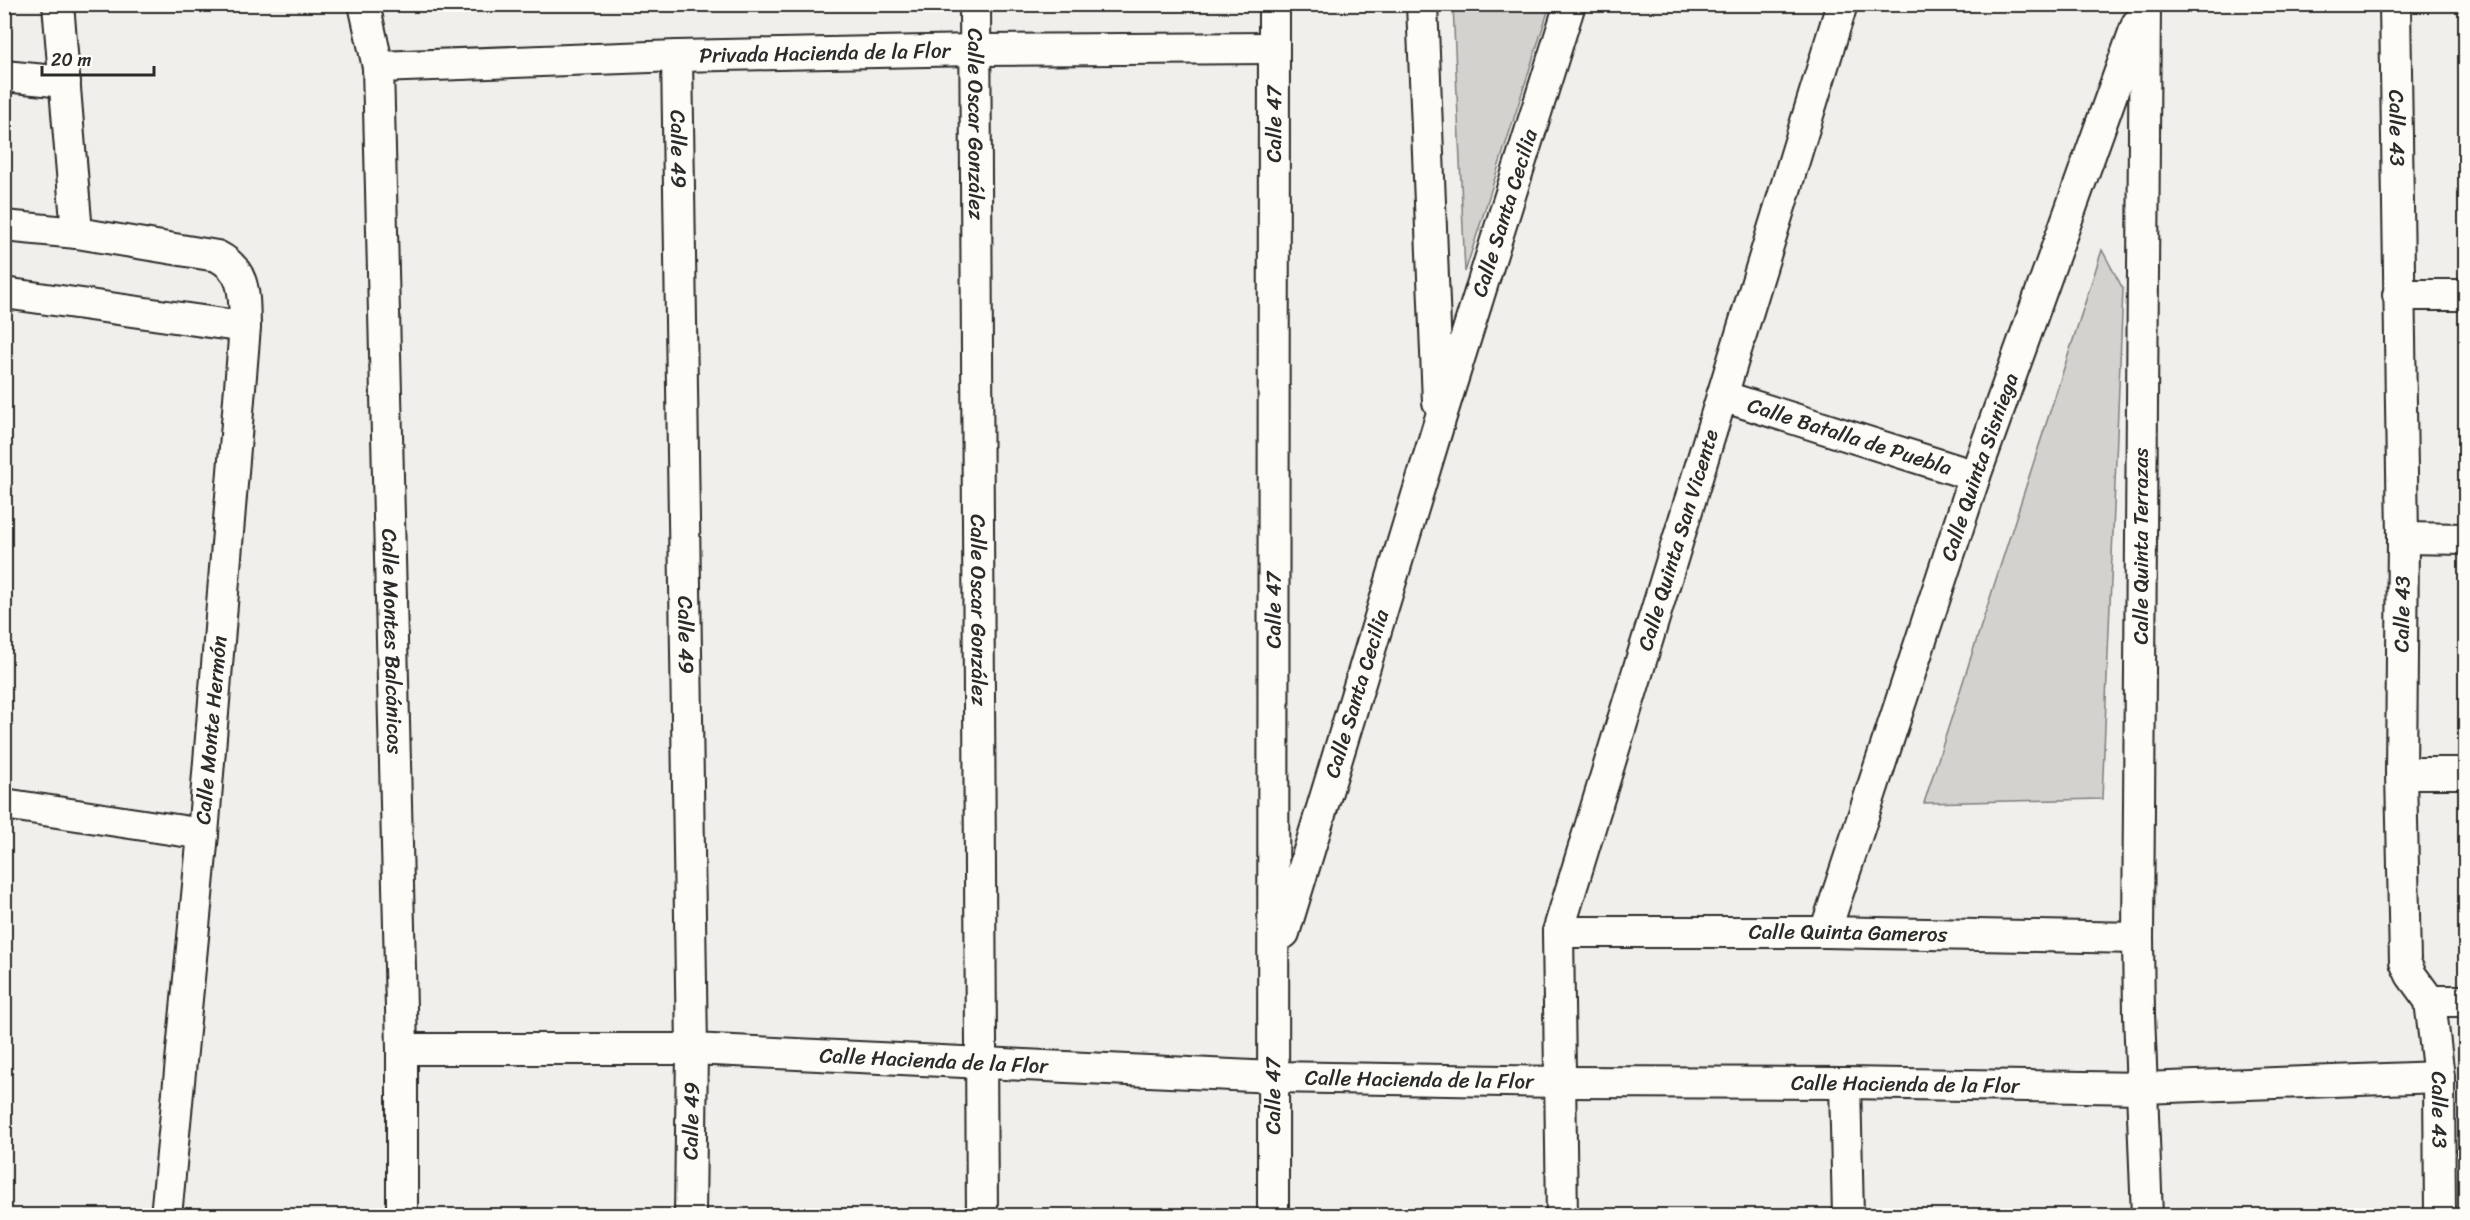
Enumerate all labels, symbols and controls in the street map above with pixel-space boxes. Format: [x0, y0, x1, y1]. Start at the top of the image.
street label: Calle Oscar González [956, 28, 995, 220]
street label: Privada Hacienda de la Flor [699, 31, 952, 75]
scale bar [42, 39, 154, 77]
text: 20 m [51, 44, 91, 76]
street label: Calle 47 [1255, 83, 1293, 163]
street label: Calle 43 [2377, 89, 2416, 167]
street label: Calle 49 [659, 110, 698, 188]
street label: Calle Santa Cecilia [1461, 124, 1549, 302]
street label: Calle Quinta Sisniega [1929, 367, 2030, 566]
street label: Calle Batalla de Puebla [1743, 386, 1957, 487]
street label: Calle Quinta San Vicente [1626, 424, 1730, 655]
street label: Calle Quinta Terrazas [2122, 447, 2160, 644]
street label: Calle Oscar González [959, 514, 998, 706]
street label: Calle Montes Balcánicos [370, 528, 414, 755]
street label: Calle 47 [1254, 569, 1293, 649]
street label: Calle 43 [2382, 575, 2422, 653]
street label: Calle 49 [666, 596, 705, 674]
street label: Calle Santa Cecilia [1313, 604, 1400, 783]
street label: Calle Monte Hermón [184, 634, 238, 826]
street label: Calle Quinta Gameros [1749, 913, 1948, 953]
street label: Calle Hacienda de la Flor [819, 1036, 1050, 1085]
street label: Calle 47 [1254, 1055, 1292, 1135]
street label: Calle Hacienda de la Flor [1305, 1059, 1535, 1101]
street label: Calle Hacienda de la Flor [1791, 1064, 2021, 1105]
street label: Calle 43 [2420, 1071, 2459, 1149]
street label: Calle 49 [671, 1082, 711, 1160]

